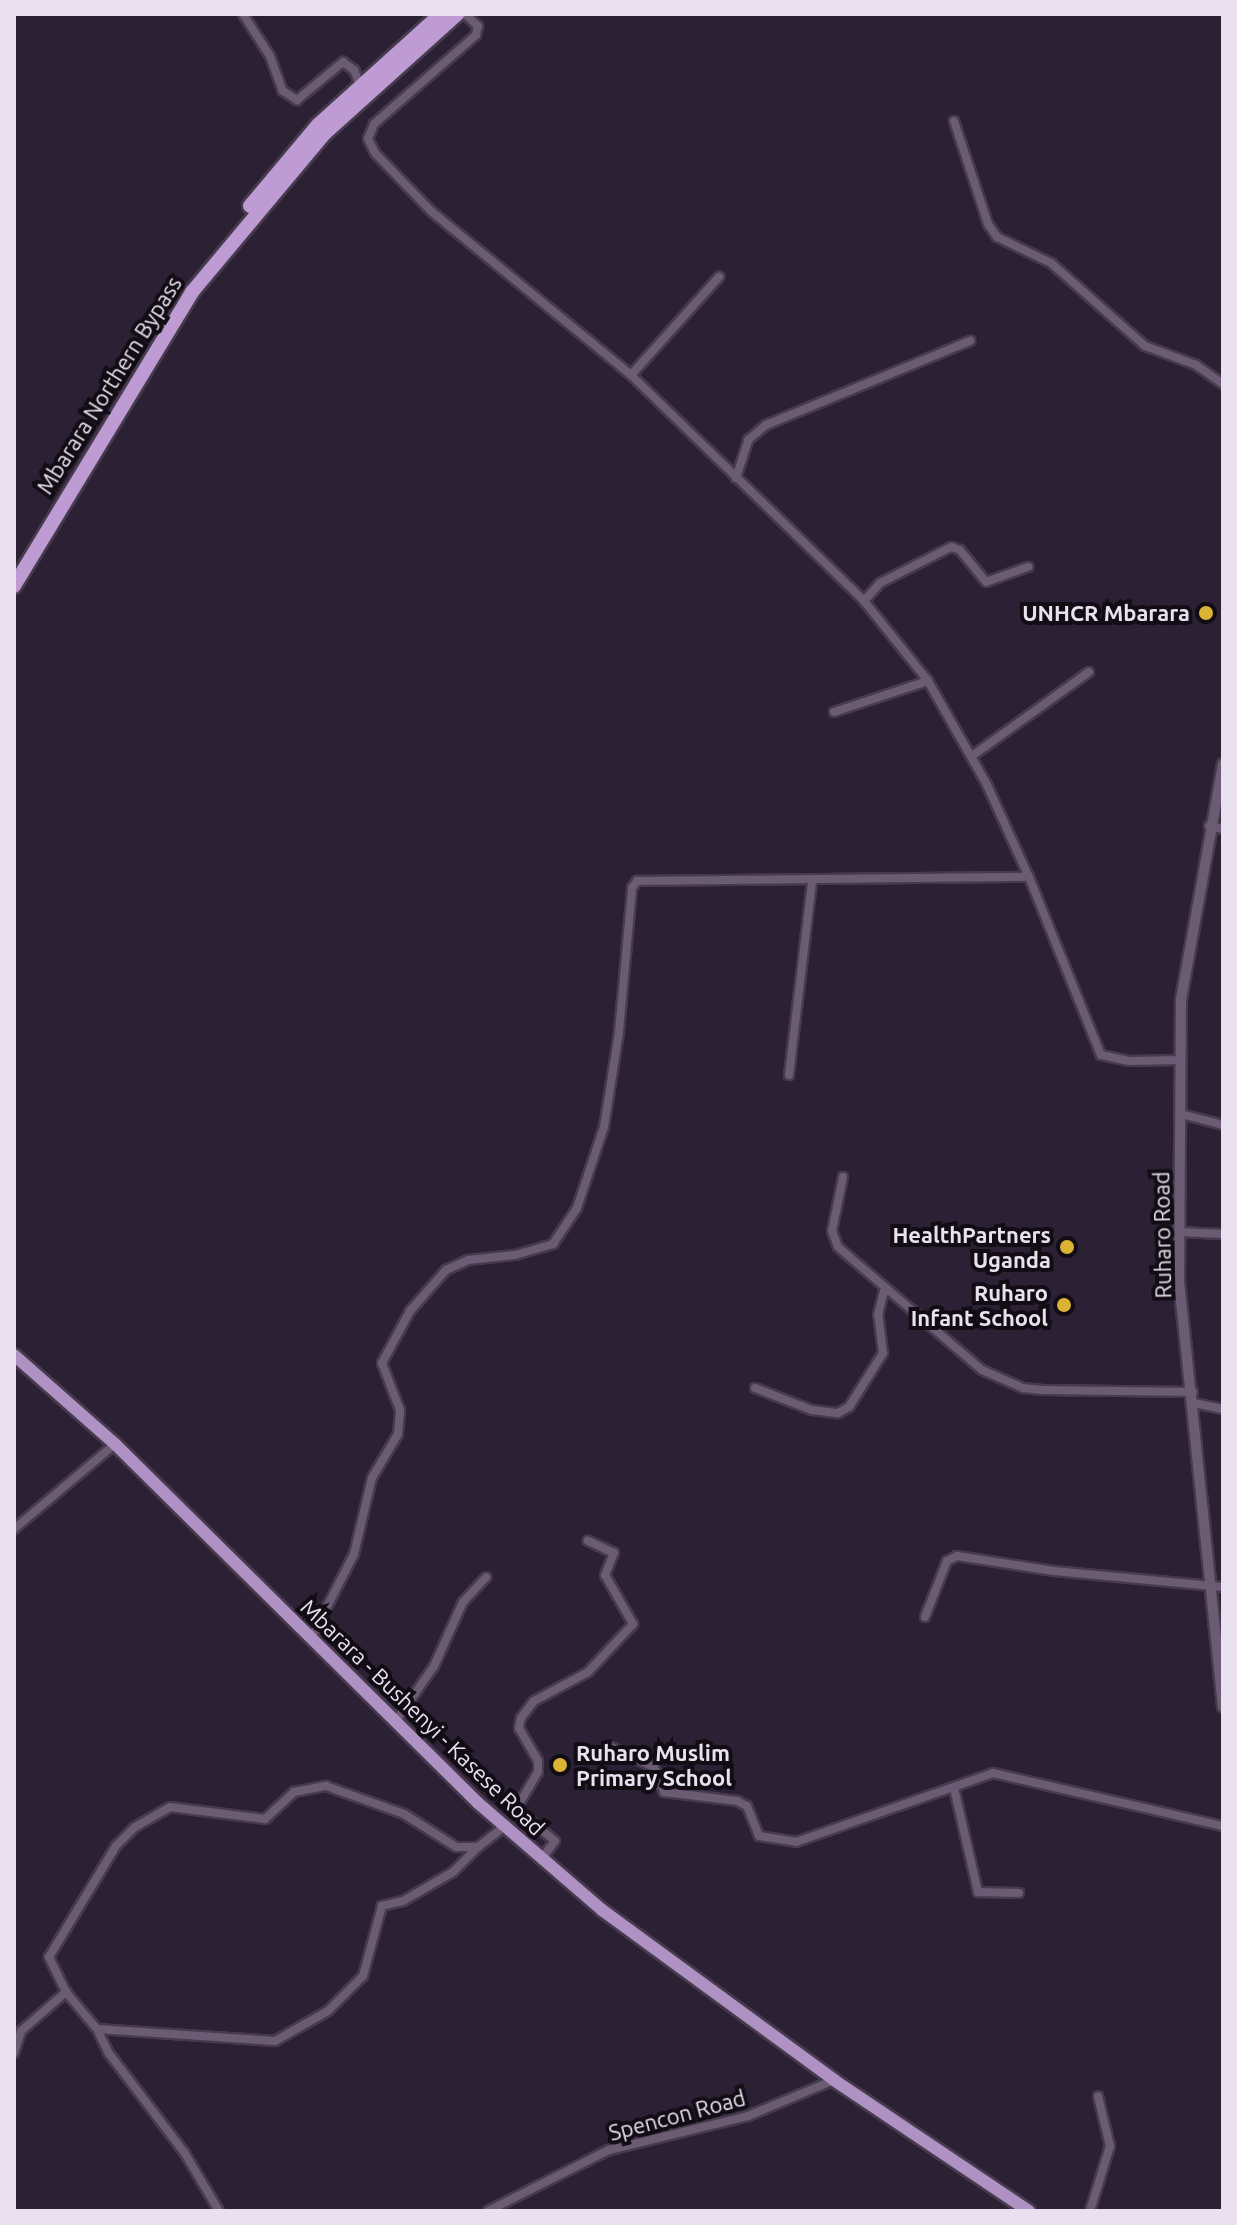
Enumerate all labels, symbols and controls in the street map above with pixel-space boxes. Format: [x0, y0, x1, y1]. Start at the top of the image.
street label: Mbarara Northern Bypass [31, 271, 187, 499]
place label: UNHCR Mbarara [1022, 600, 1190, 626]
marker: UNHCR Mbarara [1197, 604, 1215, 622]
street label: Ruharo Road [1148, 1171, 1176, 1299]
place label: HealthPartners Uganda [892, 1221, 1051, 1272]
marker: HealthPartners Uganda [1058, 1238, 1076, 1256]
place label: Ruharo Infant School [911, 1279, 1048, 1330]
marker: Ruharo Infant School [1055, 1296, 1073, 1314]
street label: Mbarara - Bushenyi - Kasese Road [296, 1593, 550, 1841]
place label: Ruharo Muslim Primary School [576, 1739, 732, 1790]
marker: Ruharo Muslim Primary School [551, 1756, 569, 1774]
street label: Spencon Road [606, 2084, 748, 2146]

